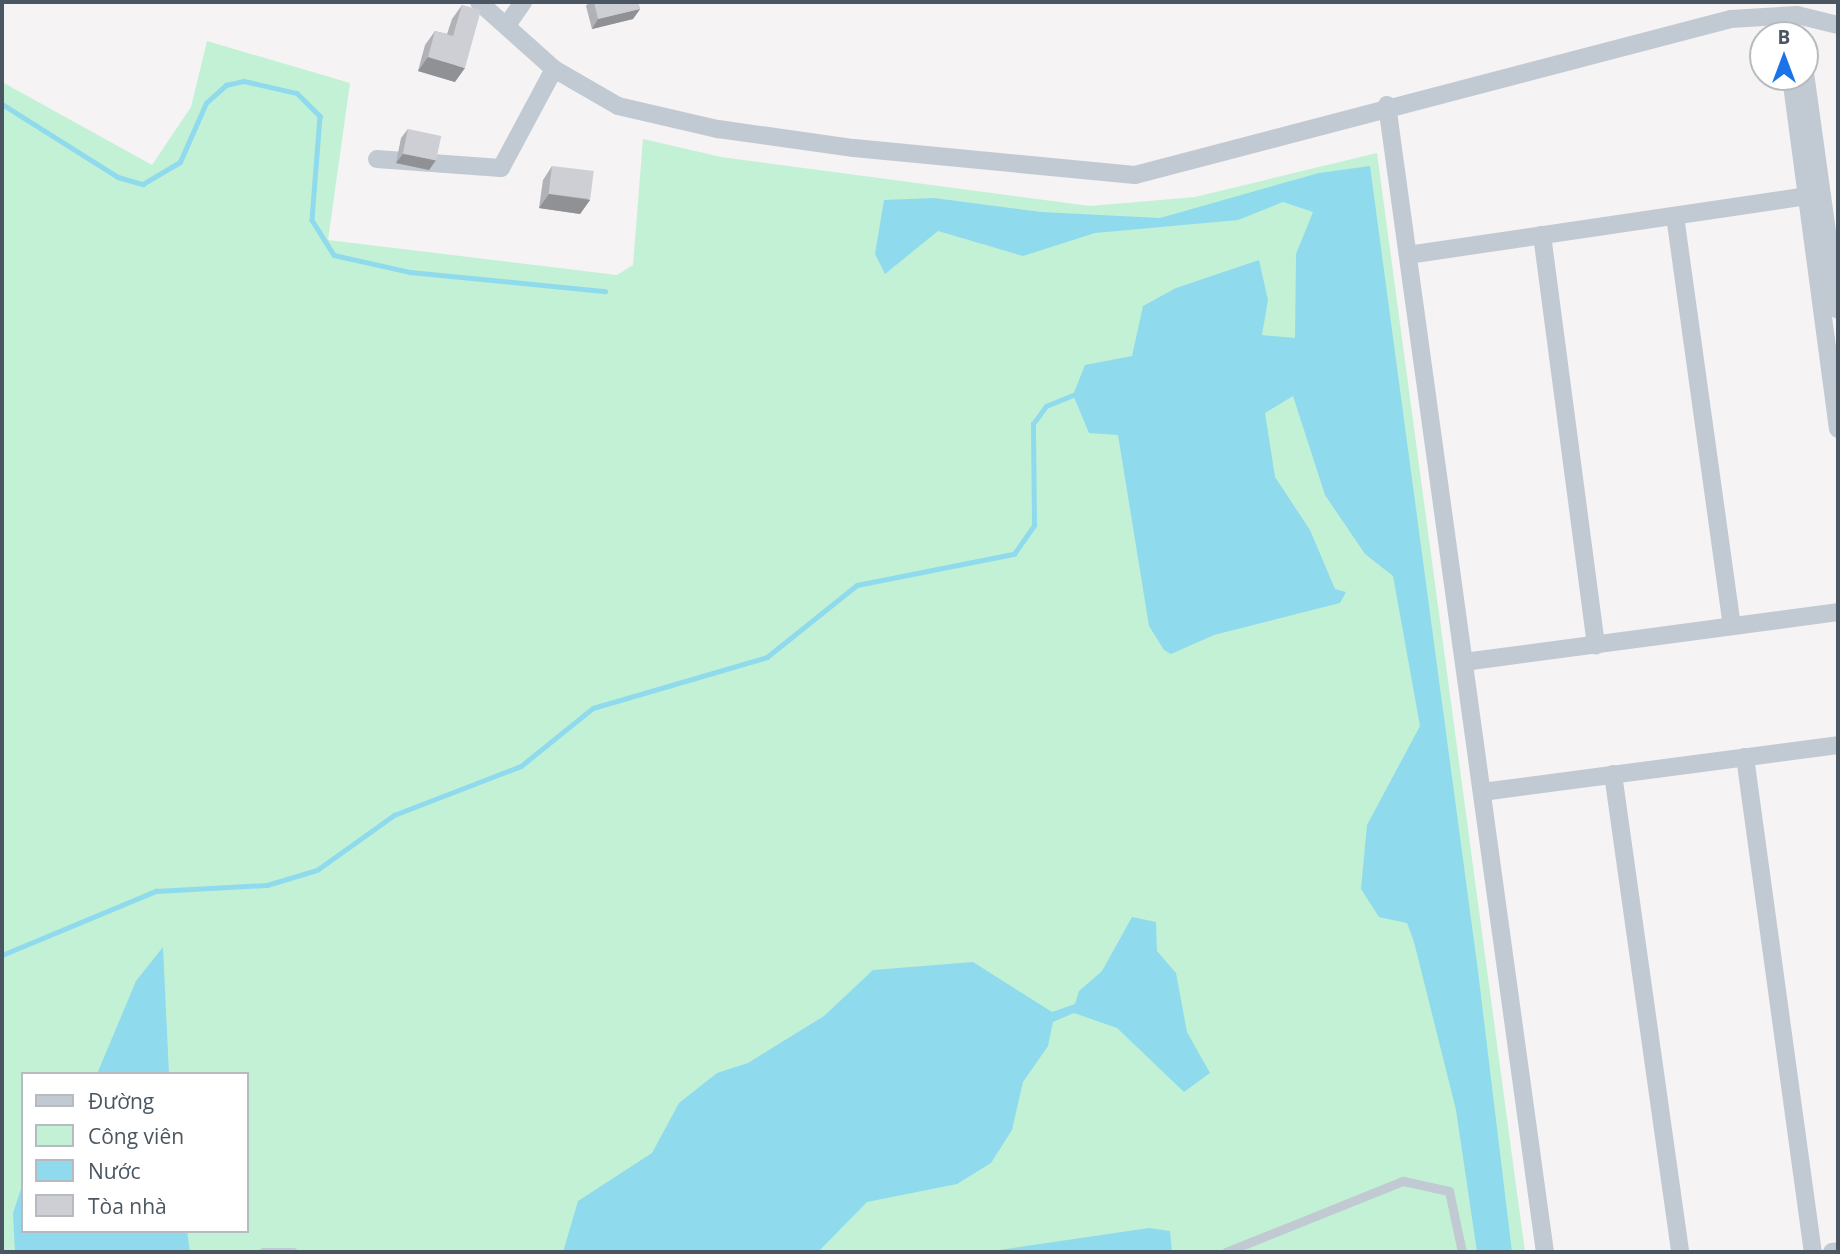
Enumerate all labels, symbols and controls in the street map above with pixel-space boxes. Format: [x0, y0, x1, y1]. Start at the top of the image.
north arrow [1749, 21, 1819, 91]
text: B [1778, 24, 1790, 50]
legend [21, 1072, 248, 1233]
text: Đường [88, 1087, 154, 1115]
text: Công viên [88, 1122, 184, 1150]
text: Nước [88, 1157, 141, 1185]
text: Tòa nhà [88, 1192, 167, 1220]

